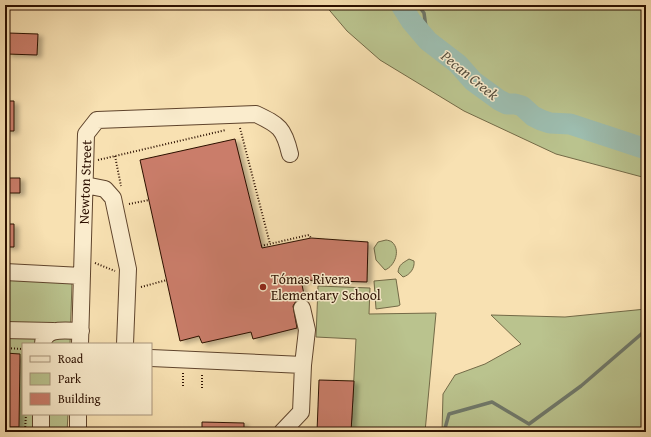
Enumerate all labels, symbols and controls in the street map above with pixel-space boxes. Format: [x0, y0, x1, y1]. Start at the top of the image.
water label: Pecan Creek [436, 45, 503, 105]
street label: Newton Street [74, 140, 96, 224]
place label: Tómas Rivera Elementary School [271, 269, 381, 305]
marker: Tómas Rivera Elementary School [258, 282, 268, 292]
legend [22, 343, 152, 415]
text: Road [58, 350, 84, 367]
text: Park [58, 370, 82, 387]
text: Building [58, 390, 101, 407]

